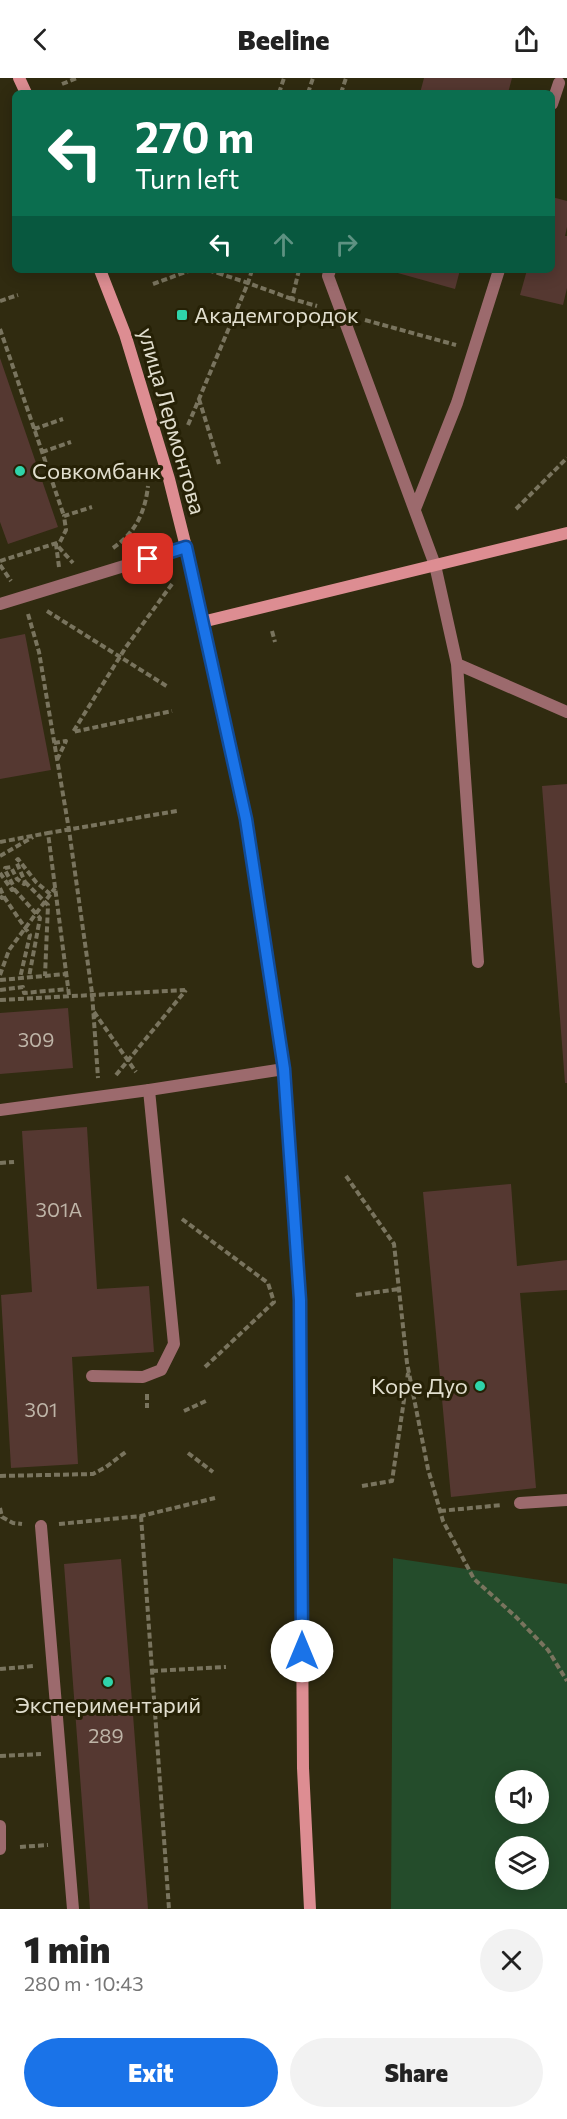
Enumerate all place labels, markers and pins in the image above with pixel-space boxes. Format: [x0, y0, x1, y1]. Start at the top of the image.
place label: Академгородок [194, 301, 359, 328]
marker: Академгородок [175, 308, 189, 322]
place label: Совкомбанк [32, 457, 161, 484]
marker: Совкомбанк [13, 464, 27, 478]
pin [122, 533, 173, 584]
place label: Коре Дуо [371, 1372, 468, 1399]
marker: Коре Дуо [473, 1379, 487, 1393]
marker: Экспериментарий [101, 1675, 115, 1689]
place label: Экспериментарий [15, 1691, 201, 1718]

